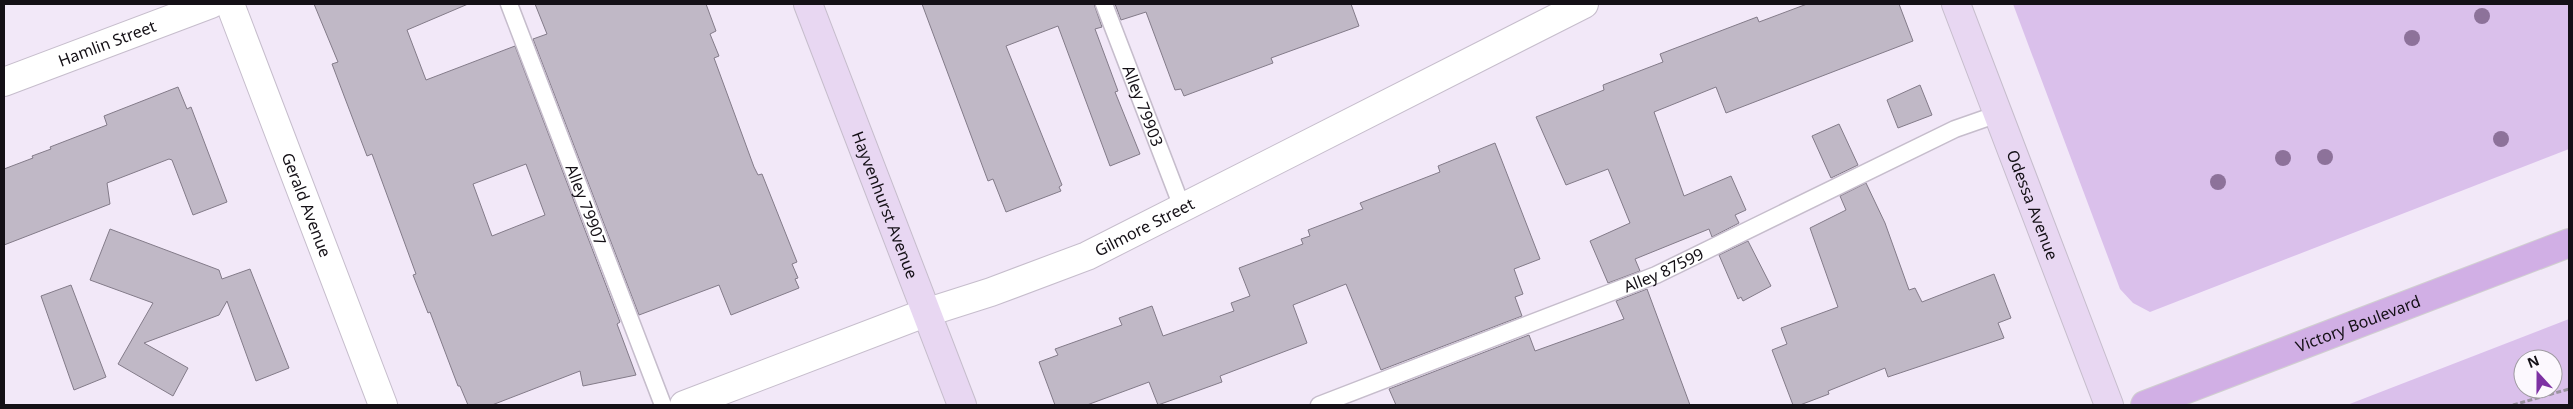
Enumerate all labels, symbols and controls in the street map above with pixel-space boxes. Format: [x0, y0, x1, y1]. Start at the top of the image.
street label: Hamlin Street [55, 15, 159, 72]
street label: Alley 79903 [1118, 62, 1169, 150]
street label: Hayvenhurst Avenue [847, 128, 923, 282]
street label: Odessa Avenue [2002, 147, 2064, 263]
street label: Gerald Avenue [277, 149, 337, 260]
street label: Alley 79907 [561, 161, 612, 248]
street label: Gilmore Street [1091, 192, 1198, 261]
street label: Alley 87599 [1620, 243, 1707, 297]
street label: Victory Boulevard [2292, 290, 2424, 357]
north arrow [2513, 349, 2563, 399]
text: N [2524, 350, 2542, 372]

